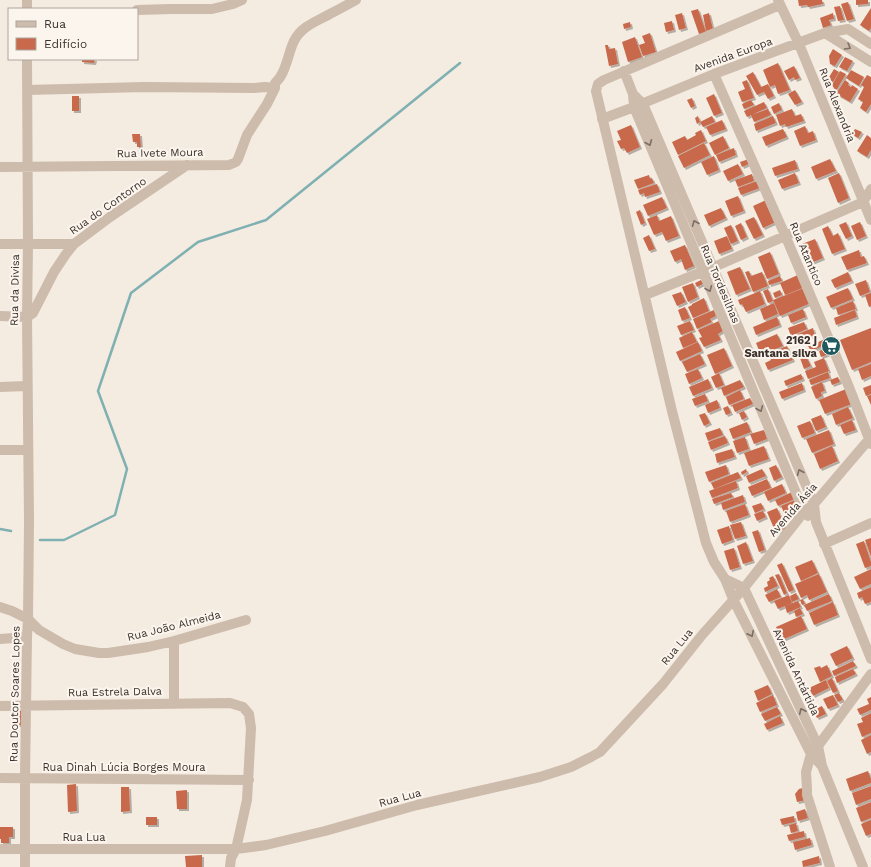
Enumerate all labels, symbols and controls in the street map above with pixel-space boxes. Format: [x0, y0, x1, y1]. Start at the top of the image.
legend [8, 8, 138, 60]
text: Rua [44, 17, 66, 31]
street label: Avenida Europa [692, 35, 774, 75]
text: Edifício [44, 37, 87, 51]
one-way arrow [844, 43, 851, 50]
street label: Rua Alexandria [816, 66, 858, 144]
one-way arrow [644, 140, 652, 147]
street label: Rua Ivete Moura [116, 146, 204, 160]
street label: Rua do Contorno [67, 175, 149, 237]
one-way arrow [691, 220, 699, 227]
street label: Rua Atantico [787, 220, 825, 288]
street label: Rua Tordesilhas [698, 243, 742, 325]
street label: Rua da Divisa [8, 254, 22, 326]
one-way arrow [705, 286, 713, 293]
place label: 2162 j Santana silva [744, 334, 818, 360]
supermarket icon: 2162 j Santana silva [820, 335, 842, 357]
one-way arrow [755, 405, 763, 413]
one-way arrow [797, 468, 805, 475]
street label: Avenida Ásia [765, 480, 820, 540]
street label: Rua João Almeida [126, 608, 222, 644]
street label: Rua Doutor Soares Lopes [7, 626, 23, 762]
street label: Rua Lua [658, 626, 696, 668]
street label: Avenida Antártida [770, 626, 822, 718]
one-way arrow [746, 630, 754, 637]
street label: Rua Estrela Dalva [68, 685, 162, 699]
one-way arrow [799, 708, 807, 715]
street label: Rua Dinah Lúcia Borges Moura [42, 761, 206, 774]
street label: Rua Lua [377, 786, 423, 810]
street label: Rua Lua [62, 831, 106, 844]

